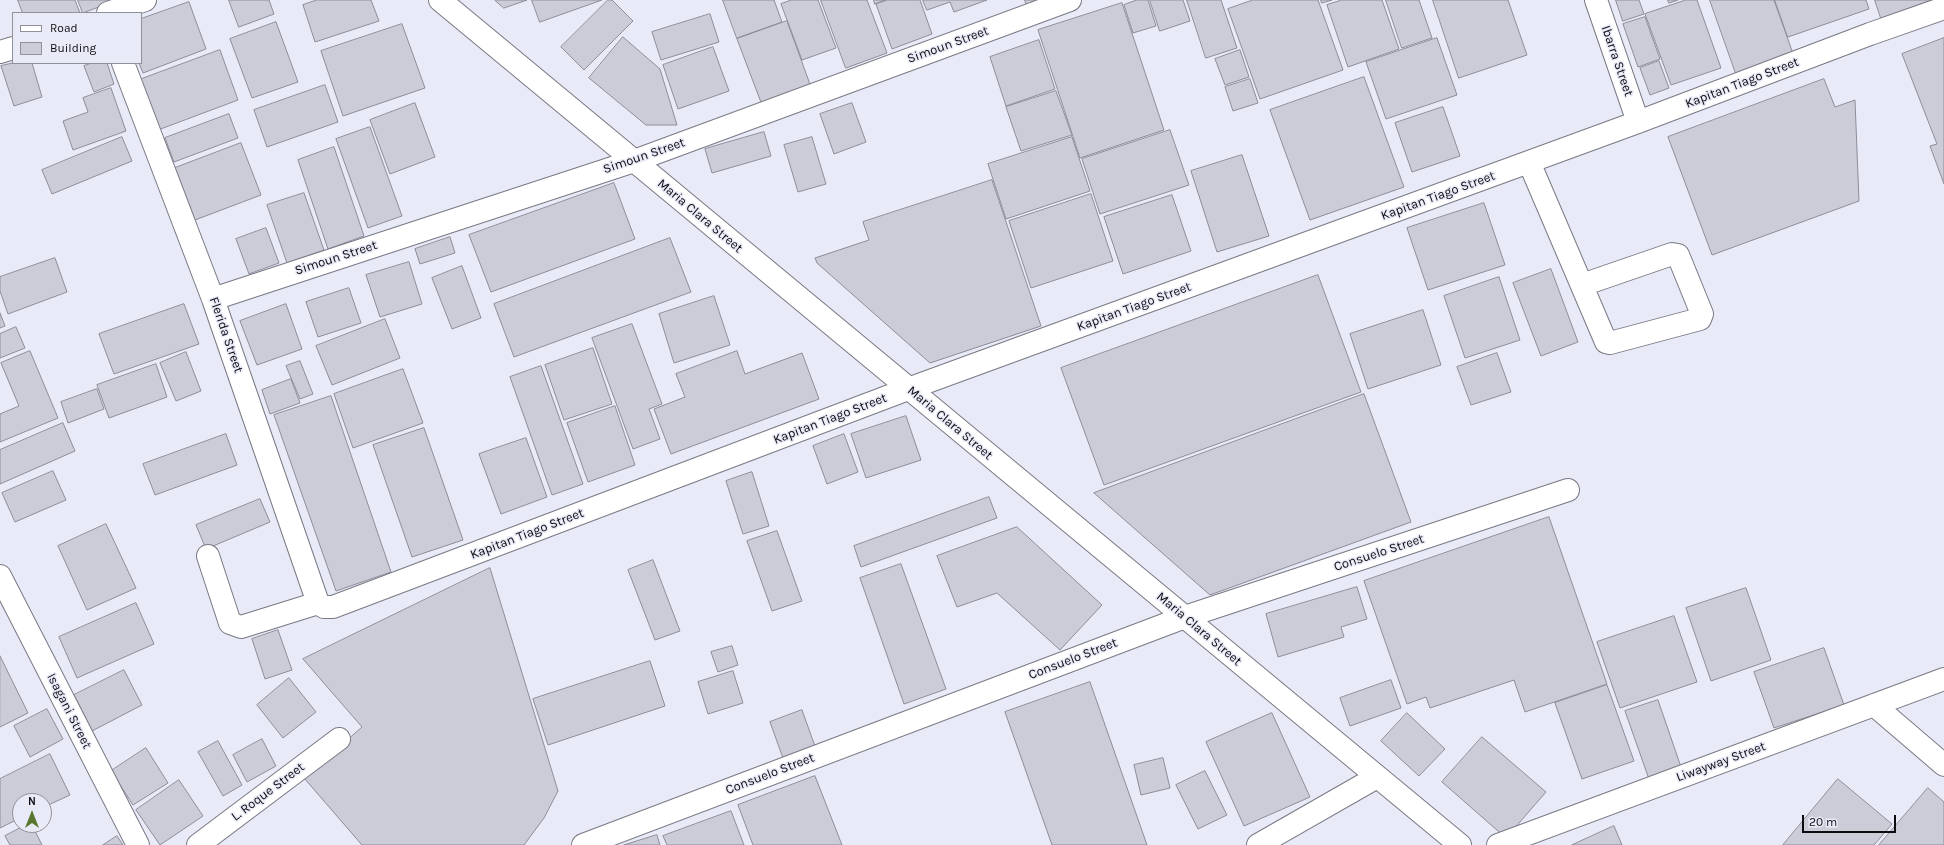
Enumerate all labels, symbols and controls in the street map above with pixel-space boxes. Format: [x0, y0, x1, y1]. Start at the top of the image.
legend [12, 12, 142, 64]
text: Road [50, 21, 78, 35]
street label: Simoun Street [905, 23, 991, 67]
street label: Ibarra Street [1598, 24, 1636, 98]
text: Building [50, 41, 96, 55]
street label: Kapitan Tiago Street [1683, 54, 1801, 112]
street label: Simoun Street [601, 135, 687, 177]
street label: Kapitan Tiago Street [1379, 168, 1497, 224]
street label: Maria Clara Street [654, 176, 746, 256]
street label: Simoun Street [293, 237, 379, 279]
street label: Kapitan Tiago Street [1075, 279, 1193, 335]
street label: Flerida Street [206, 295, 246, 375]
street label: Maria Clara Street [904, 383, 996, 463]
street label: Kapitan Tiago Street [771, 390, 889, 448]
street label: Kapitan Tiago Street [468, 505, 586, 563]
street label: Consuelo Street [1332, 531, 1426, 575]
street label: Maria Clara Street [1153, 589, 1245, 669]
street label: Consuelo Street [1026, 635, 1120, 683]
street label: Isagani Street [43, 671, 95, 751]
street label: Liwayway Street [1674, 739, 1768, 785]
street label: Consuelo Street [723, 750, 817, 798]
street label: L. Roque Street [228, 759, 308, 825]
north arrow [12, 793, 52, 833]
text: N [28, 795, 36, 808]
scale bar [1804, 807, 1898, 833]
text: 20 m [1809, 815, 1837, 829]

